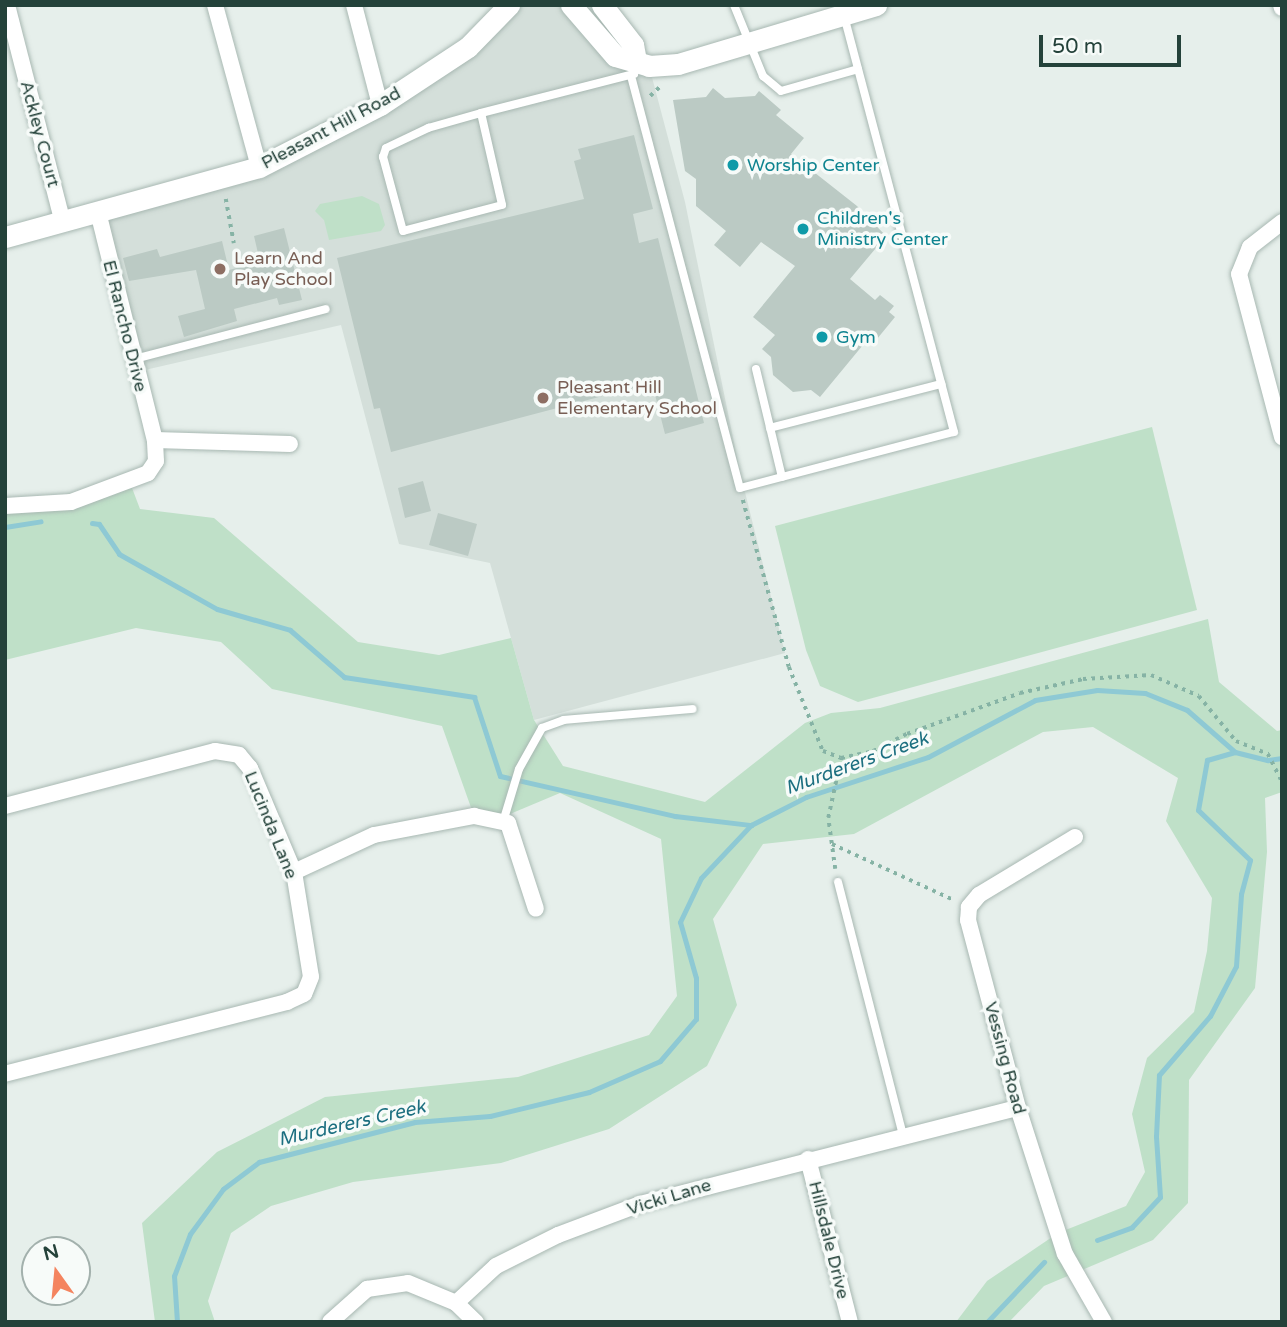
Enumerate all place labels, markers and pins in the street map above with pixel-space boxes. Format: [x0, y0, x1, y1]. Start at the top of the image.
place label: Worship Center [747, 154, 879, 176]
marker: Worship Center [725, 157, 741, 173]
place label: Children's Ministry Center [817, 208, 948, 250]
marker: Children's Ministry Center [795, 221, 811, 237]
place label: Learn And Play School [234, 248, 333, 290]
marker: Learn And Play School [212, 261, 228, 277]
place label: Gym [836, 326, 876, 348]
marker: Gym [814, 329, 830, 345]
place label: Pleasant Hill Elementary School [557, 377, 717, 420]
marker: Pleasant Hill Elementary School [535, 390, 551, 406]

